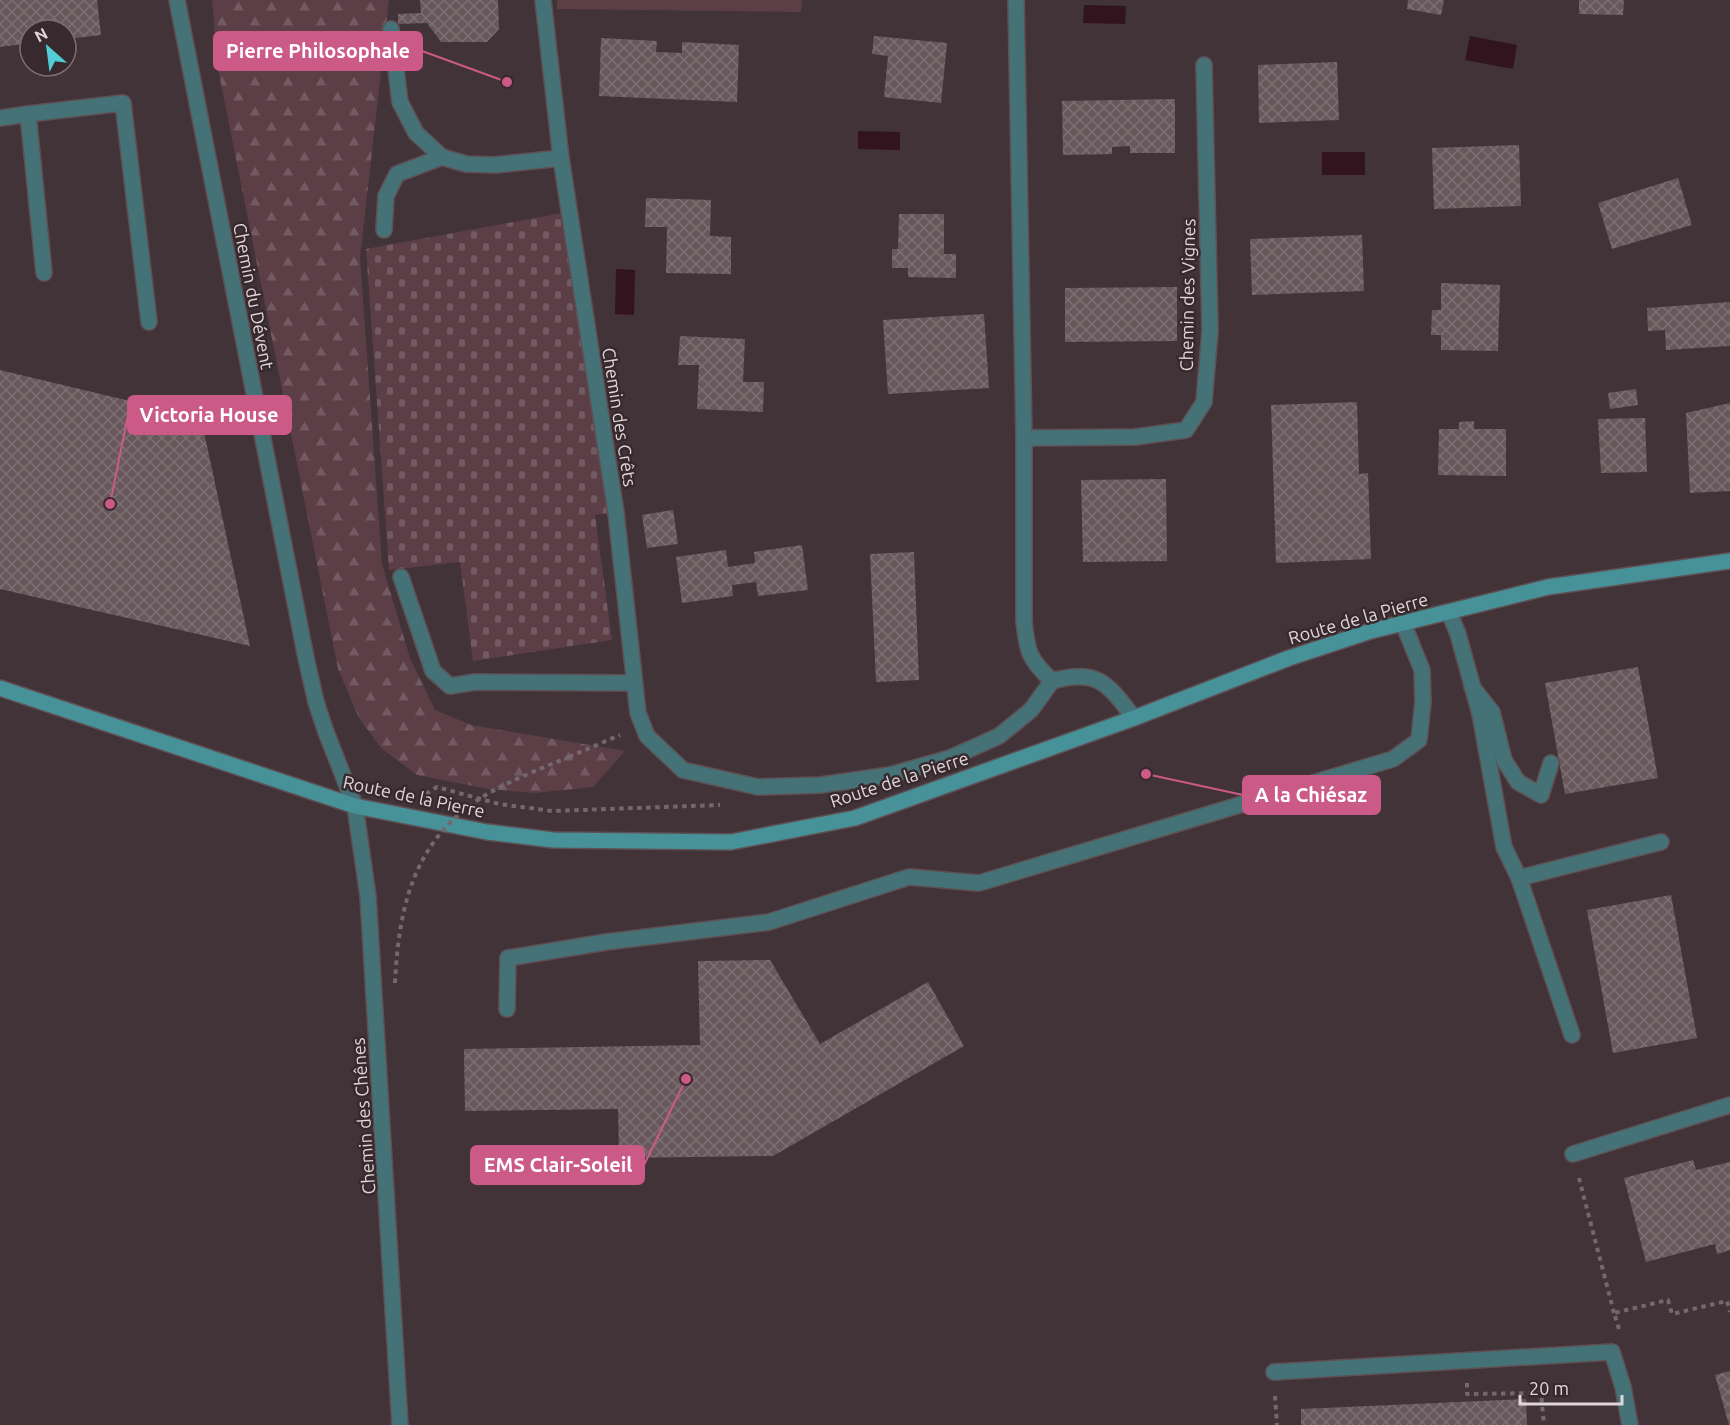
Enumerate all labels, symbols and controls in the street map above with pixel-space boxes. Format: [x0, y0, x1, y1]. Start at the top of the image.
north arrow [18, 18, 78, 78]
text: N [31, 24, 50, 46]
callout: Pierre Philosophale [214, 32, 422, 70]
text: Pierre Philosophale [226, 39, 410, 62]
street label: Chemin des Vignes [1176, 218, 1198, 372]
street label: Chemin du Dévent [230, 221, 278, 371]
street label: Chemin des Crêts [599, 346, 641, 488]
callout: Victoria House [128, 396, 291, 434]
text: Victoria House [140, 403, 278, 426]
street label: Route de la Pierre [1286, 588, 1430, 648]
street label: Route de la Pierre [827, 747, 971, 811]
street label: Route de la Pierre [341, 771, 487, 821]
callout: A la Chiésaz [1243, 776, 1380, 814]
text: A la Chiésaz [1255, 783, 1367, 806]
street label: Chemin des Chênes [348, 1037, 378, 1195]
callout: EMS Clair-Soleil [471, 1146, 644, 1184]
text: EMS Clair-Soleil [484, 1153, 632, 1176]
scale bar [1520, 1368, 1622, 1406]
text: 20 m [1529, 1378, 1569, 1398]

